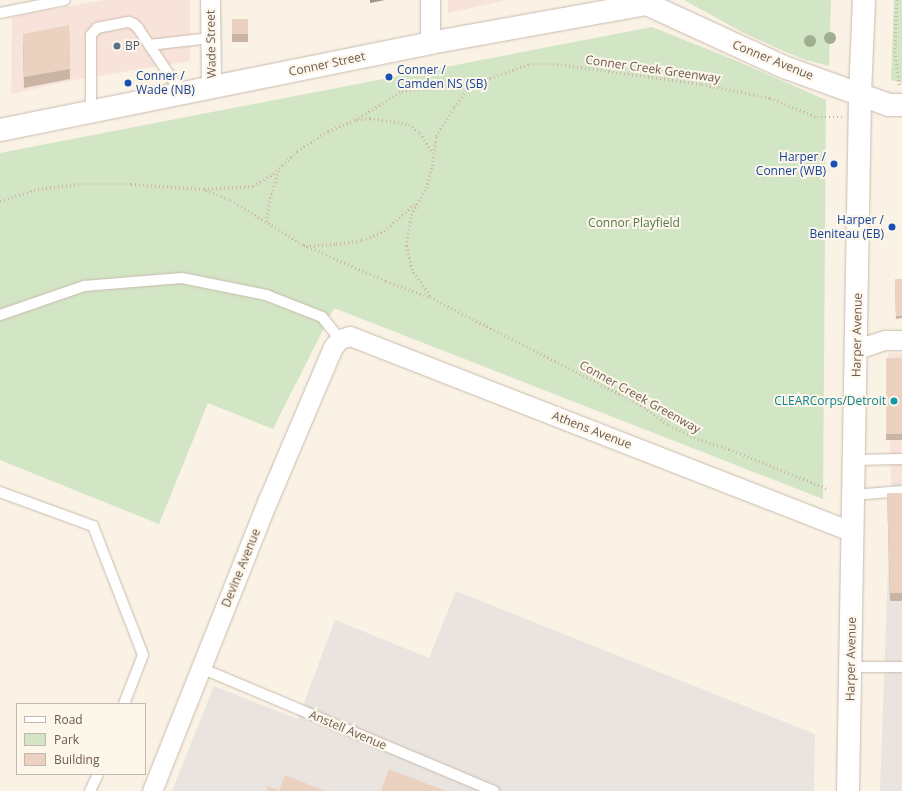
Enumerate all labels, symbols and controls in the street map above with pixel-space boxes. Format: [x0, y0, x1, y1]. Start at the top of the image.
street label: Wade Street [203, 10, 219, 78]
street label: Conner Avenue [730, 37, 816, 83]
place label: BP [125, 39, 140, 53]
marker: BP [112, 41, 122, 51]
street label: Conner Street [287, 49, 367, 79]
street label: Conner Creek Greenway [585, 52, 721, 86]
place label: Conner / Camden NS (SB) [397, 63, 487, 91]
place label: Conner / Wade (NB) [136, 69, 195, 97]
marker: Conner / Camden NS (SB) [384, 72, 394, 82]
marker: Conner / Wade (NB) [123, 78, 133, 88]
place label: Harper / Conner (WB) [756, 150, 826, 178]
marker: Harper / Conner (WB) [829, 159, 839, 169]
place label: Harper / Beniteau (EB) [809, 213, 884, 241]
park label: Connor Playfield [588, 216, 680, 230]
marker: Harper / Beniteau (EB) [887, 222, 897, 232]
street label: Harper Avenue [849, 293, 865, 377]
street label: Conner Creek Greenway [577, 358, 703, 436]
place label: CLEARCorps/Detroit [774, 394, 886, 408]
marker: CLEARCorps/Detroit [889, 396, 899, 406]
street label: Athens Avenue [550, 408, 634, 452]
street label: Devine Avenue [219, 527, 263, 609]
street label: Harper Avenue [843, 617, 859, 701]
legend [16, 703, 146, 775]
street label: Anstell Avenue [307, 707, 389, 753]
text: Road [54, 711, 83, 728]
text: Park [54, 731, 79, 748]
text: Building [54, 751, 99, 768]

